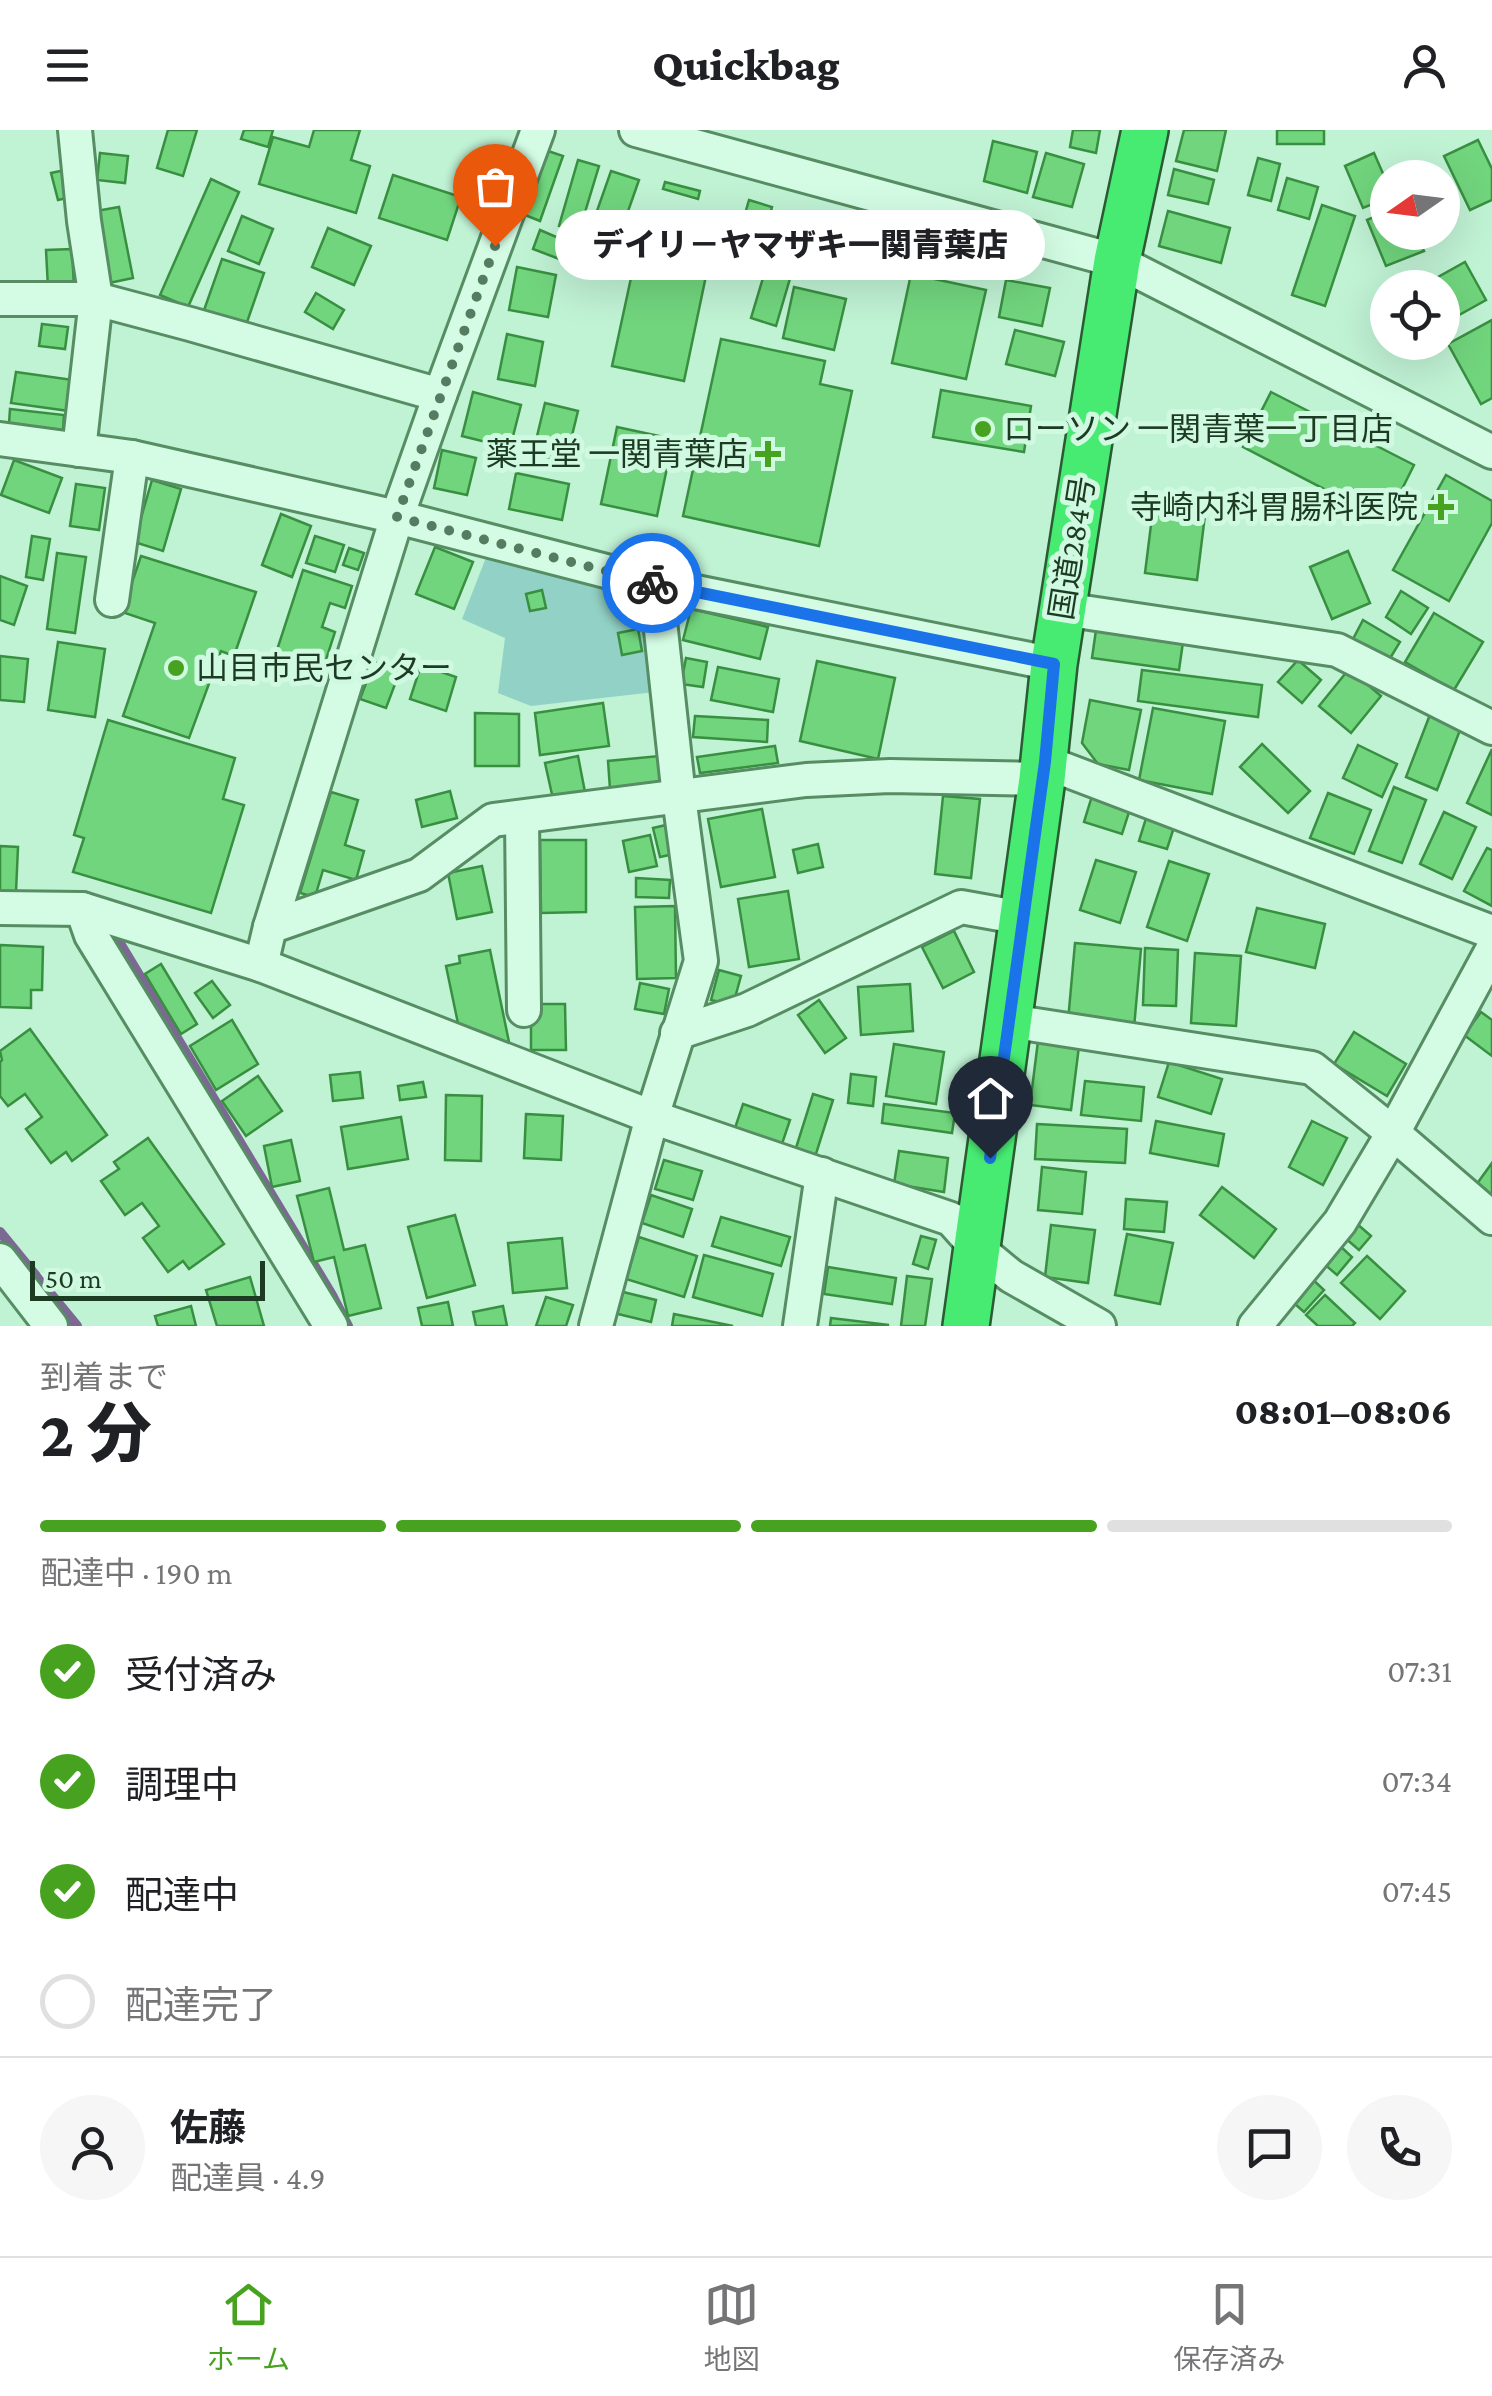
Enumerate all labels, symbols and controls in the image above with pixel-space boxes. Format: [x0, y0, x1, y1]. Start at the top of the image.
icon: menu [40, 38, 95, 93]
icon: person [1397, 38, 1452, 93]
text: Quickbag [652, 40, 840, 90]
pin [453, 144, 538, 247]
icon: bag [468, 159, 523, 214]
north arrow [1370, 160, 1460, 250]
map controls [1370, 160, 1460, 360]
callout: デイリ－ヤマザキ一関青葉店 [555, 211, 1045, 281]
text: デイリ－ヤマザキ一関青葉店 [592, 227, 1008, 263]
button: locate [1370, 270, 1460, 360]
place label: ローソン 一関青葉一丁目店 [1003, 411, 1393, 447]
marker: ローソン 一関青葉一丁目店 [972, 418, 994, 440]
place label: 薬王堂 一関青葉店 [486, 436, 748, 472]
marker: 薬王堂 一関青葉店 [757, 443, 779, 465]
street label: 国道284号 [1043, 474, 1101, 622]
place label: 寺崎内科胃腸科医院 [1130, 489, 1418, 525]
marker: 寺崎内科胃腸科医院 [1428, 494, 1454, 520]
courier [602, 533, 702, 633]
icon: bike [625, 556, 680, 611]
place label: 山目市民センター [196, 650, 452, 686]
marker: 山目市民センター [165, 657, 187, 679]
pin [948, 1056, 1033, 1159]
icon: home [963, 1071, 1018, 1126]
scale bar [30, 1256, 265, 1300]
text: 50 m [45, 1263, 102, 1294]
text: 到着まで [40, 1359, 168, 1395]
text: 08:01–08:06 [1234, 1390, 1452, 1432]
text: 2 分 [40, 1398, 152, 1470]
text: 配達中 · 190 m [40, 1555, 232, 1591]
icon: check [40, 1644, 95, 1699]
text: 07:31 [1387, 1653, 1452, 1689]
text: 受付済み [125, 1654, 277, 1696]
icon: check [40, 1754, 95, 1809]
text: 07:34 [1382, 1763, 1452, 1799]
text: 調理中 [125, 1764, 239, 1806]
icon: check [40, 1864, 95, 1919]
text: 07:45 [1382, 1873, 1452, 1909]
text: 配達中 [125, 1874, 239, 1916]
text: 配達完了 [125, 1984, 277, 2026]
button: person [40, 2095, 145, 2200]
button: chat [1217, 2095, 1322, 2200]
button: phone [1347, 2095, 1452, 2200]
text: 佐藤 [170, 2107, 246, 2149]
text: 配達員 · 4.9 [170, 2160, 326, 2196]
tab: ホーム [207, 2277, 290, 2377]
tab: 地図 [704, 2277, 760, 2377]
tab: 保存済み [1173, 2277, 1285, 2377]

